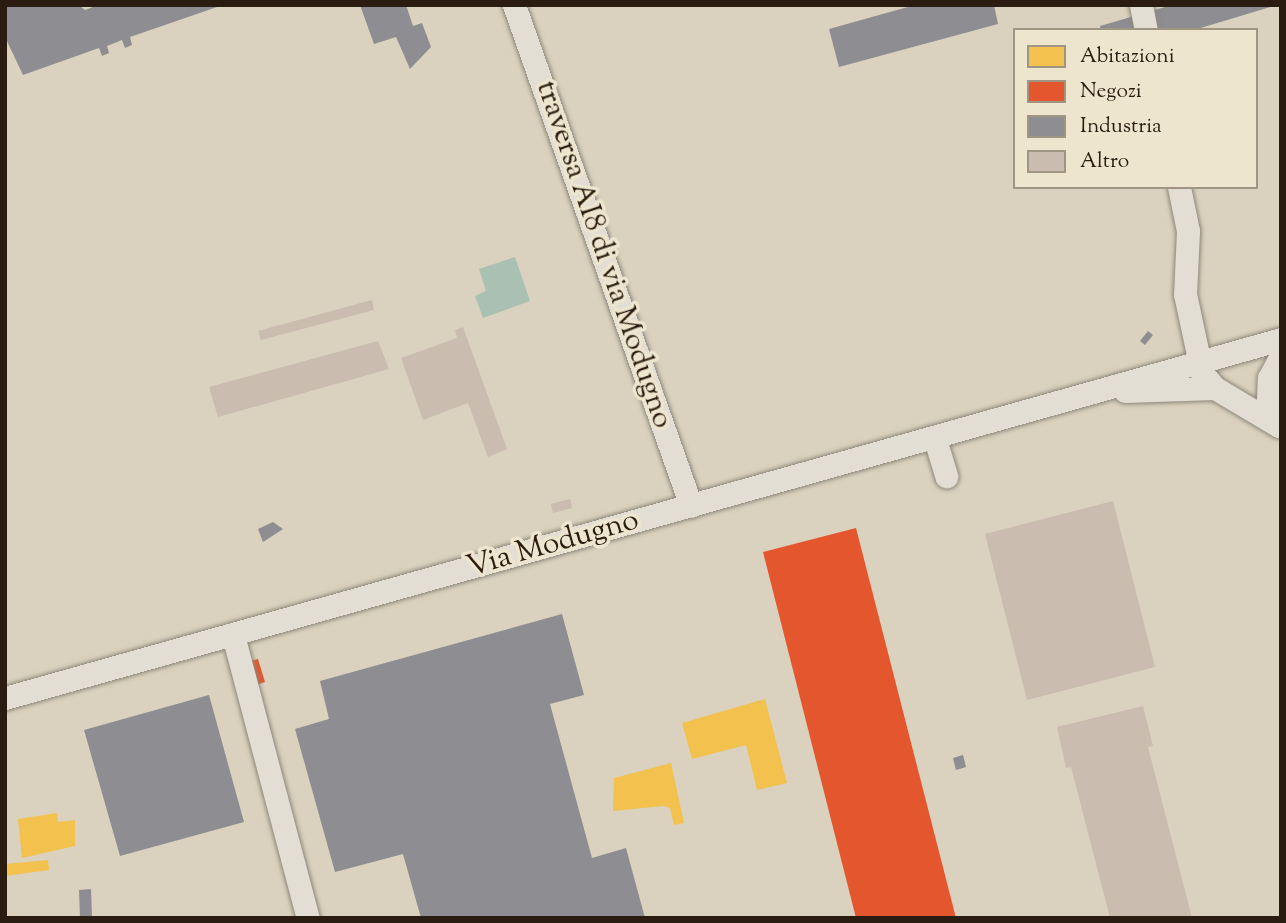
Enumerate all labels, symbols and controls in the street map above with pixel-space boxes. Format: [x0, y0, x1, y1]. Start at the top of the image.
legend [1013, 28, 1258, 189]
text: Abitazioni [1080, 42, 1175, 72]
street label: traversa AI8 di via Modugno [527, 77, 679, 433]
text: Negozi [1080, 77, 1142, 107]
text: Industria [1080, 112, 1162, 142]
text: Altro [1080, 147, 1129, 177]
street label: Via Modugno [463, 503, 643, 587]

